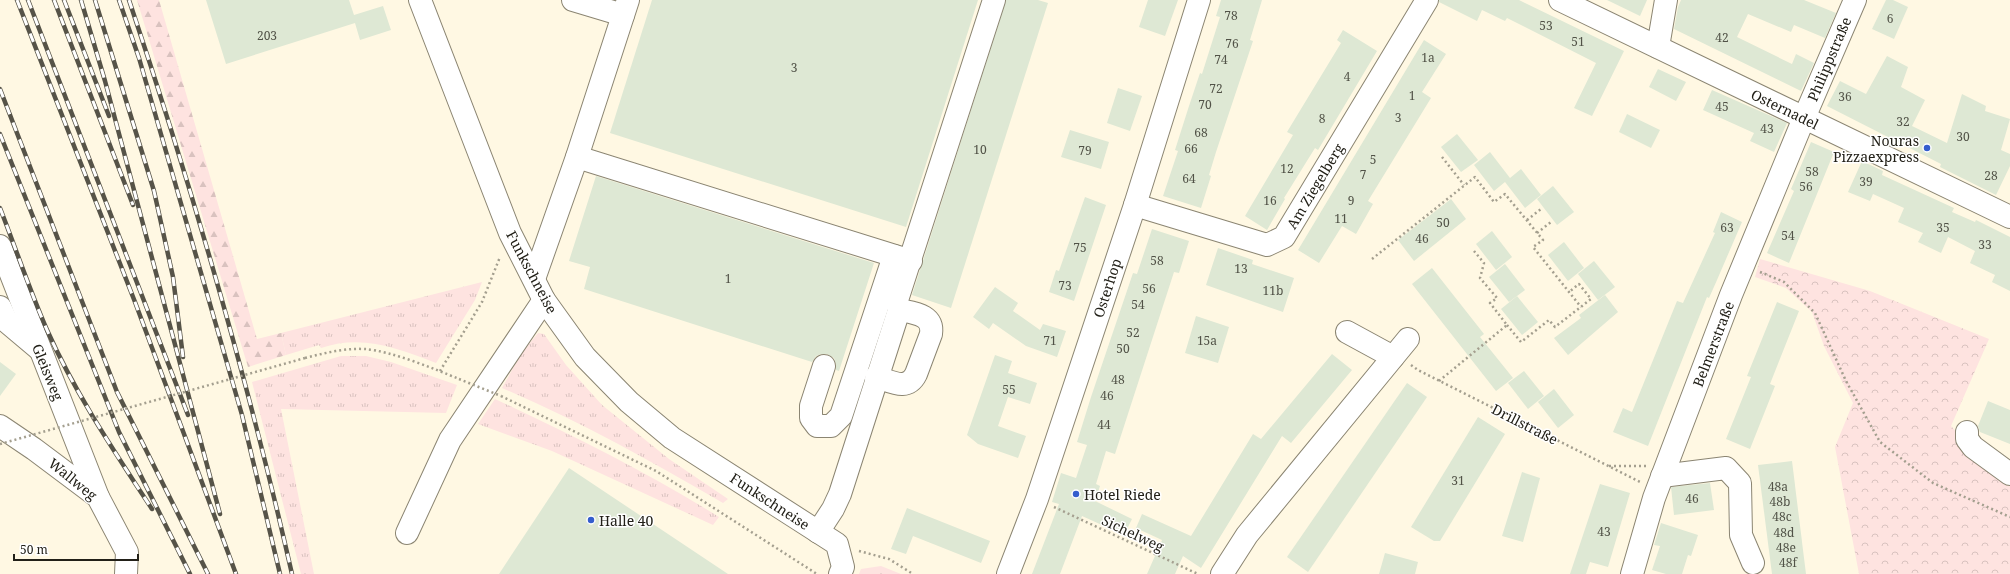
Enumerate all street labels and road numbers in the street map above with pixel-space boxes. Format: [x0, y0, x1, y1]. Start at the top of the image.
street label: Philippstraße [1803, 14, 1855, 104]
street label: Osternadel [1748, 84, 1823, 134]
street label: Am Ziegelberg [1282, 139, 1348, 232]
street label: Funkschneise [502, 227, 562, 317]
street label: Osterhop [1088, 256, 1126, 320]
street label: Belmerstraße [1688, 298, 1738, 390]
street label: Gleisweg [28, 341, 68, 404]
street label: Drillstraße [1489, 399, 1561, 449]
street label: Wallweg [45, 454, 102, 505]
street label: Funkschneise [727, 468, 813, 534]
street label: Sichelweg [1099, 510, 1168, 556]

